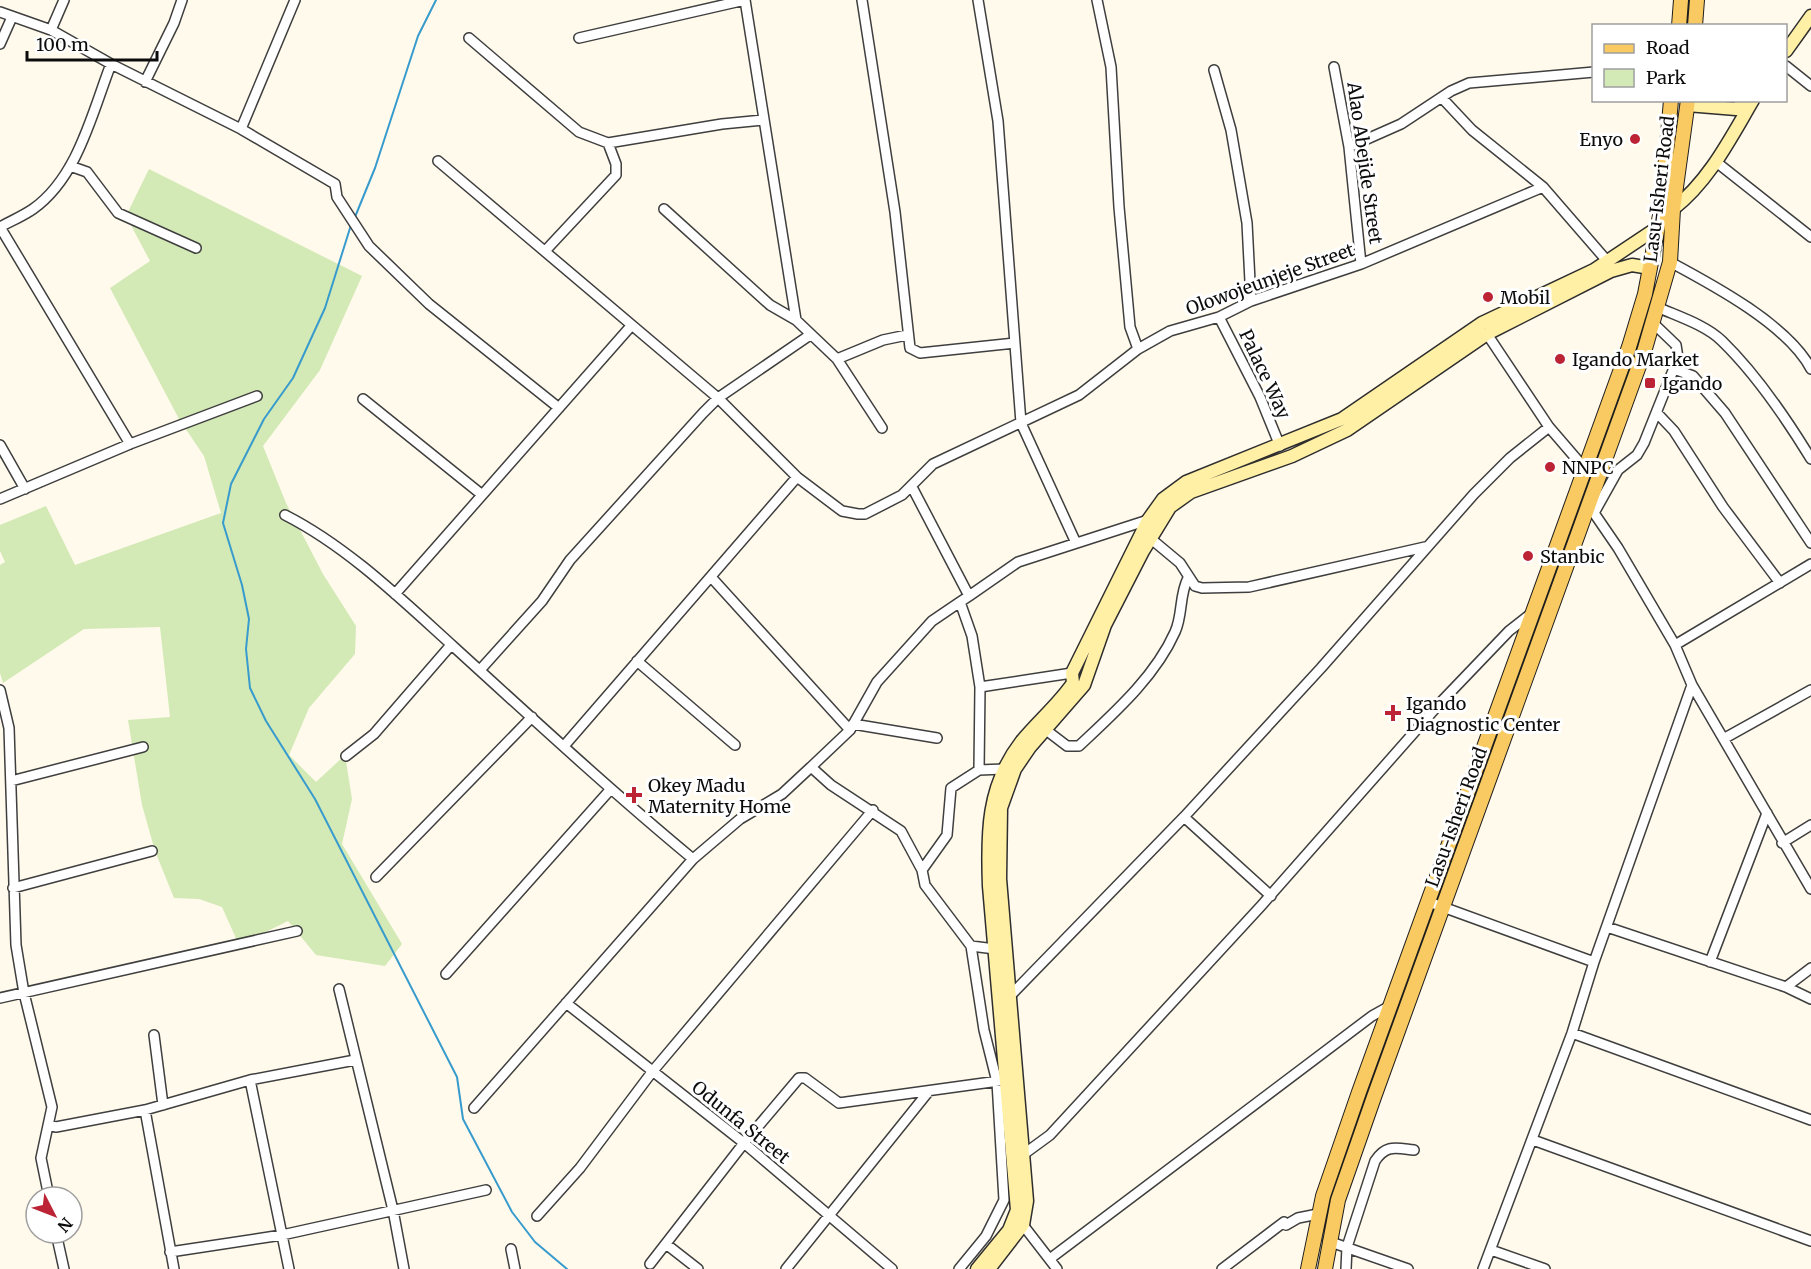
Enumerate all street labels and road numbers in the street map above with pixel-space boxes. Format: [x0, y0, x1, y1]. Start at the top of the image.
street label: Alao Abejide Street [1342, 80, 1388, 245]
street label: Lasu-Isheri Road [1639, 114, 1679, 264]
street label: Olowojeunjeje Street [1183, 238, 1357, 320]
street label: Palace Way [1234, 326, 1296, 423]
street label: Lasu-Isheri Road [1420, 744, 1492, 890]
street label: Odunfa Street [687, 1075, 795, 1169]

